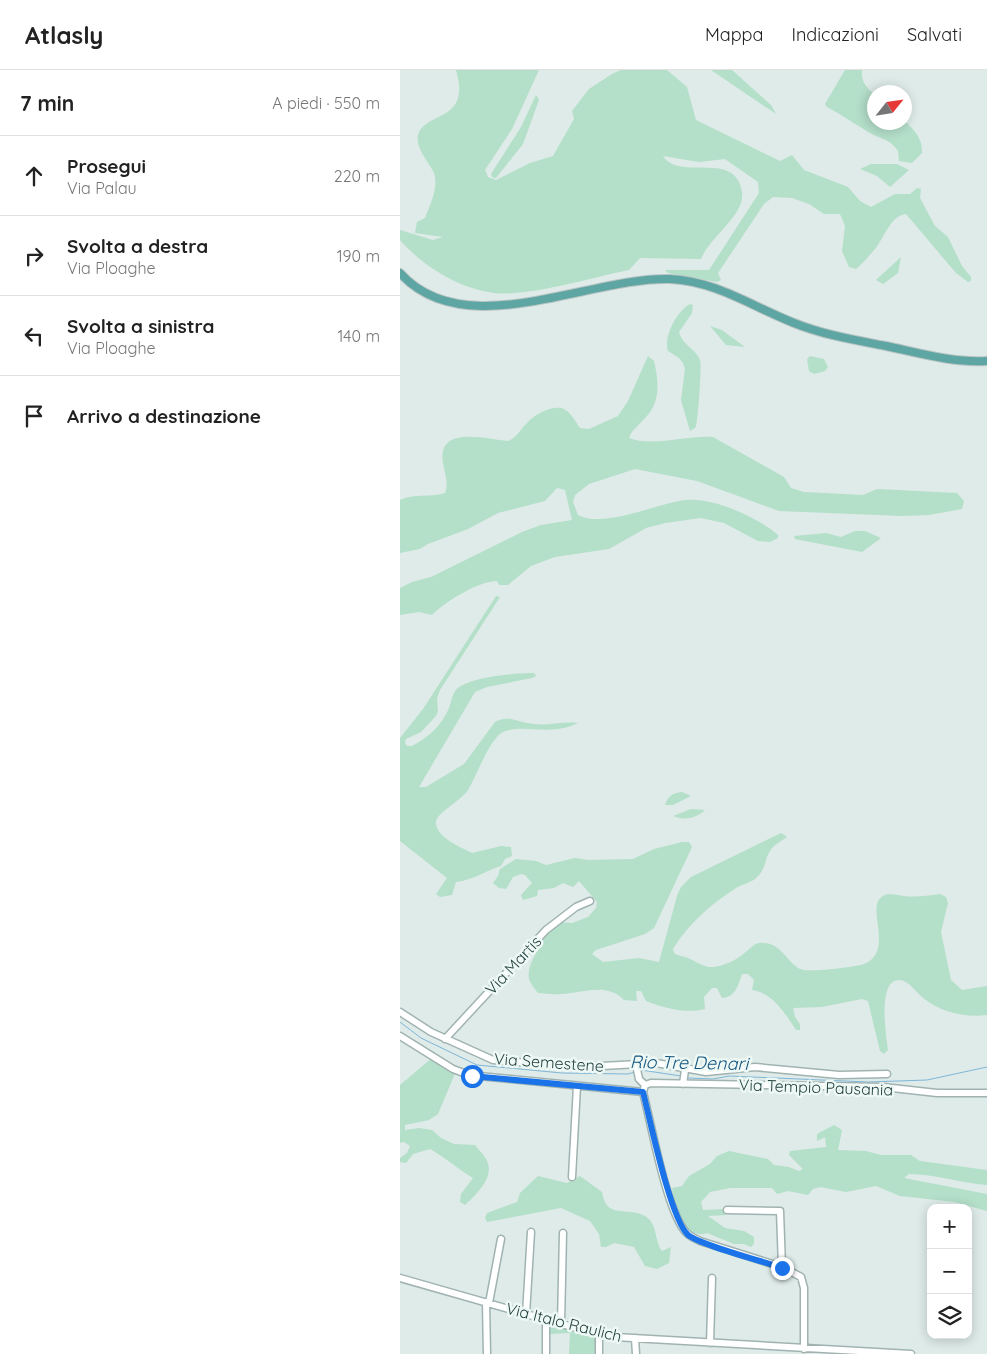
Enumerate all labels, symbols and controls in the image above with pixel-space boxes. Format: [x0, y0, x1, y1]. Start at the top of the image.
text: Atlasly [25, 20, 103, 50]
text: Mappa [705, 23, 763, 46]
text: Indicazioni [791, 23, 879, 46]
text: Salvati [907, 23, 962, 46]
north arrow [867, 85, 912, 130]
text: 7 min [20, 90, 74, 116]
text: A piedi · 550 m [272, 93, 380, 113]
text: Prosegui [67, 154, 146, 178]
icon: ahead [20, 162, 48, 190]
text: 220 m [334, 166, 380, 186]
text: Via Palau [67, 178, 137, 198]
text: Svolta a destra [67, 234, 208, 258]
icon: right [20, 242, 48, 270]
text: 190 m [337, 246, 380, 266]
text: Via Ploaghe [67, 258, 156, 278]
text: Svolta a sinistra [67, 314, 214, 338]
icon: left [20, 322, 48, 350]
text: 140 m [337, 326, 380, 346]
text: Via Ploaghe [67, 338, 156, 358]
icon: arrive [20, 402, 48, 430]
text: Arrivo a destinazione [67, 404, 261, 428]
street label: Via Martis [481, 931, 545, 999]
street label: Via Semestene [493, 1048, 605, 1076]
water label: Rio Tre Denari [630, 1050, 751, 1075]
route start [461, 1065, 484, 1088]
street label: Via Tempio Pausania [738, 1074, 894, 1100]
map controls [927, 1204, 972, 1339]
button: + [927, 1204, 972, 1249]
button: − [927, 1249, 972, 1294]
route end [771, 1257, 794, 1280]
button: layers [927, 1294, 972, 1339]
street label: Via Italo Raulich [504, 1298, 624, 1346]

